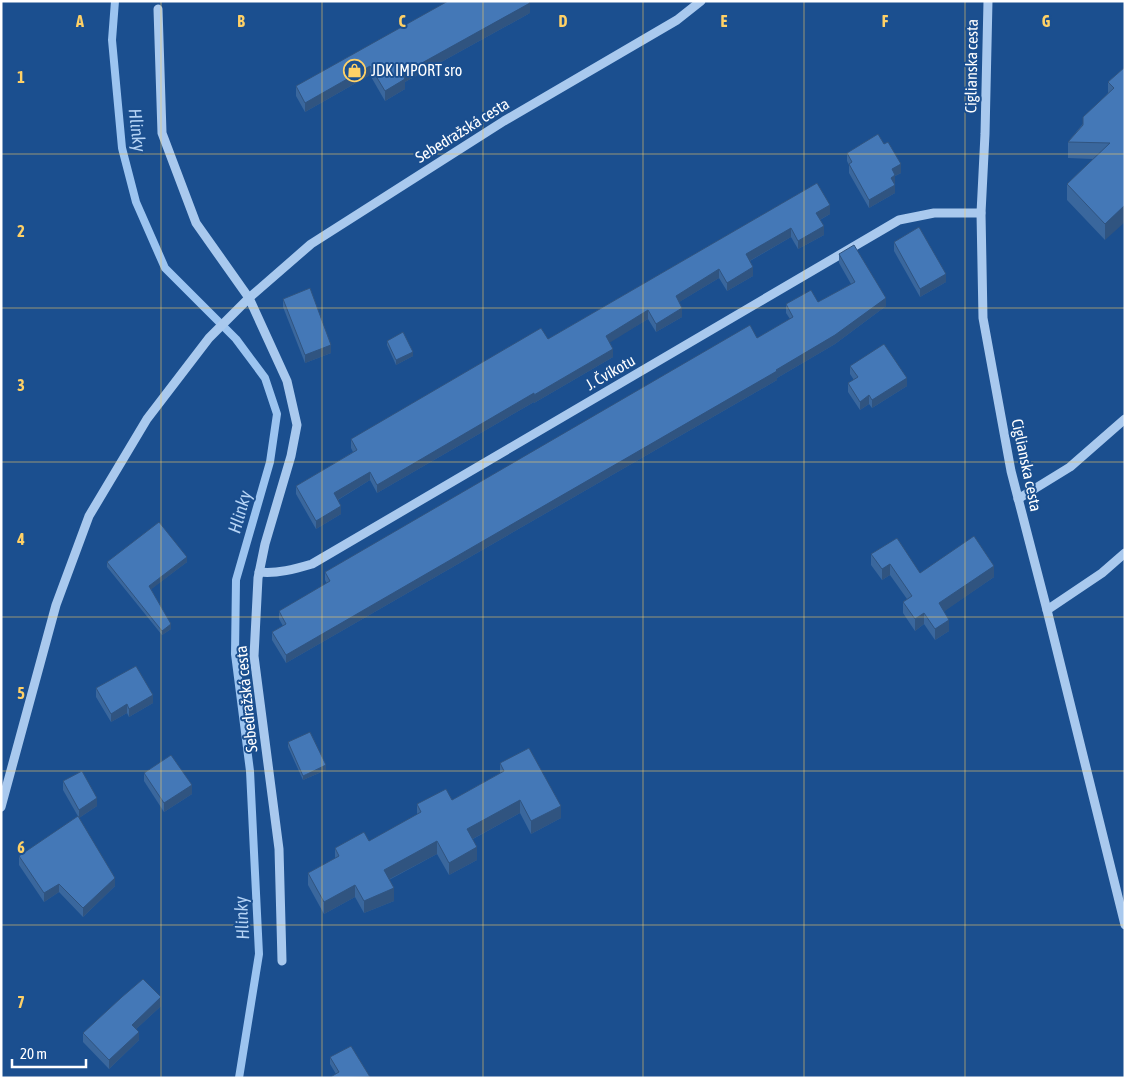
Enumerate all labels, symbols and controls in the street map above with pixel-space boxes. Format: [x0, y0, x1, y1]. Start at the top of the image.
text: A [75, 12, 84, 30]
text: B [237, 12, 245, 30]
text: C [398, 12, 406, 30]
text: D [559, 12, 568, 30]
text: E [721, 12, 728, 30]
text: F [882, 12, 889, 30]
text: G [1042, 12, 1051, 30]
street label: Ciglianska cesta [961, 19, 982, 113]
shop icon: JDK IMPORT sro [343, 58, 367, 82]
place label: JDK IMPORT sro [371, 61, 462, 79]
text: 1 [17, 68, 25, 86]
street label: Sebedražská cesta [412, 94, 512, 166]
water label: Hlinky [124, 107, 151, 153]
text: 2 [17, 222, 25, 240]
street label: J. Čvíkotu [582, 351, 638, 393]
text: 3 [17, 376, 25, 394]
street label: Ciglianska cesta [1007, 417, 1046, 513]
water label: Hlinky [223, 488, 256, 536]
text: 4 [16, 530, 25, 548]
street label: Sebedražská cesta [231, 645, 261, 753]
text: 5 [17, 684, 25, 702]
text: 6 [17, 838, 25, 856]
water label: Hlinky [230, 895, 253, 940]
text: 7 [17, 993, 25, 1011]
scale bar [12, 1036, 86, 1068]
text: 20 m [20, 1045, 47, 1062]

